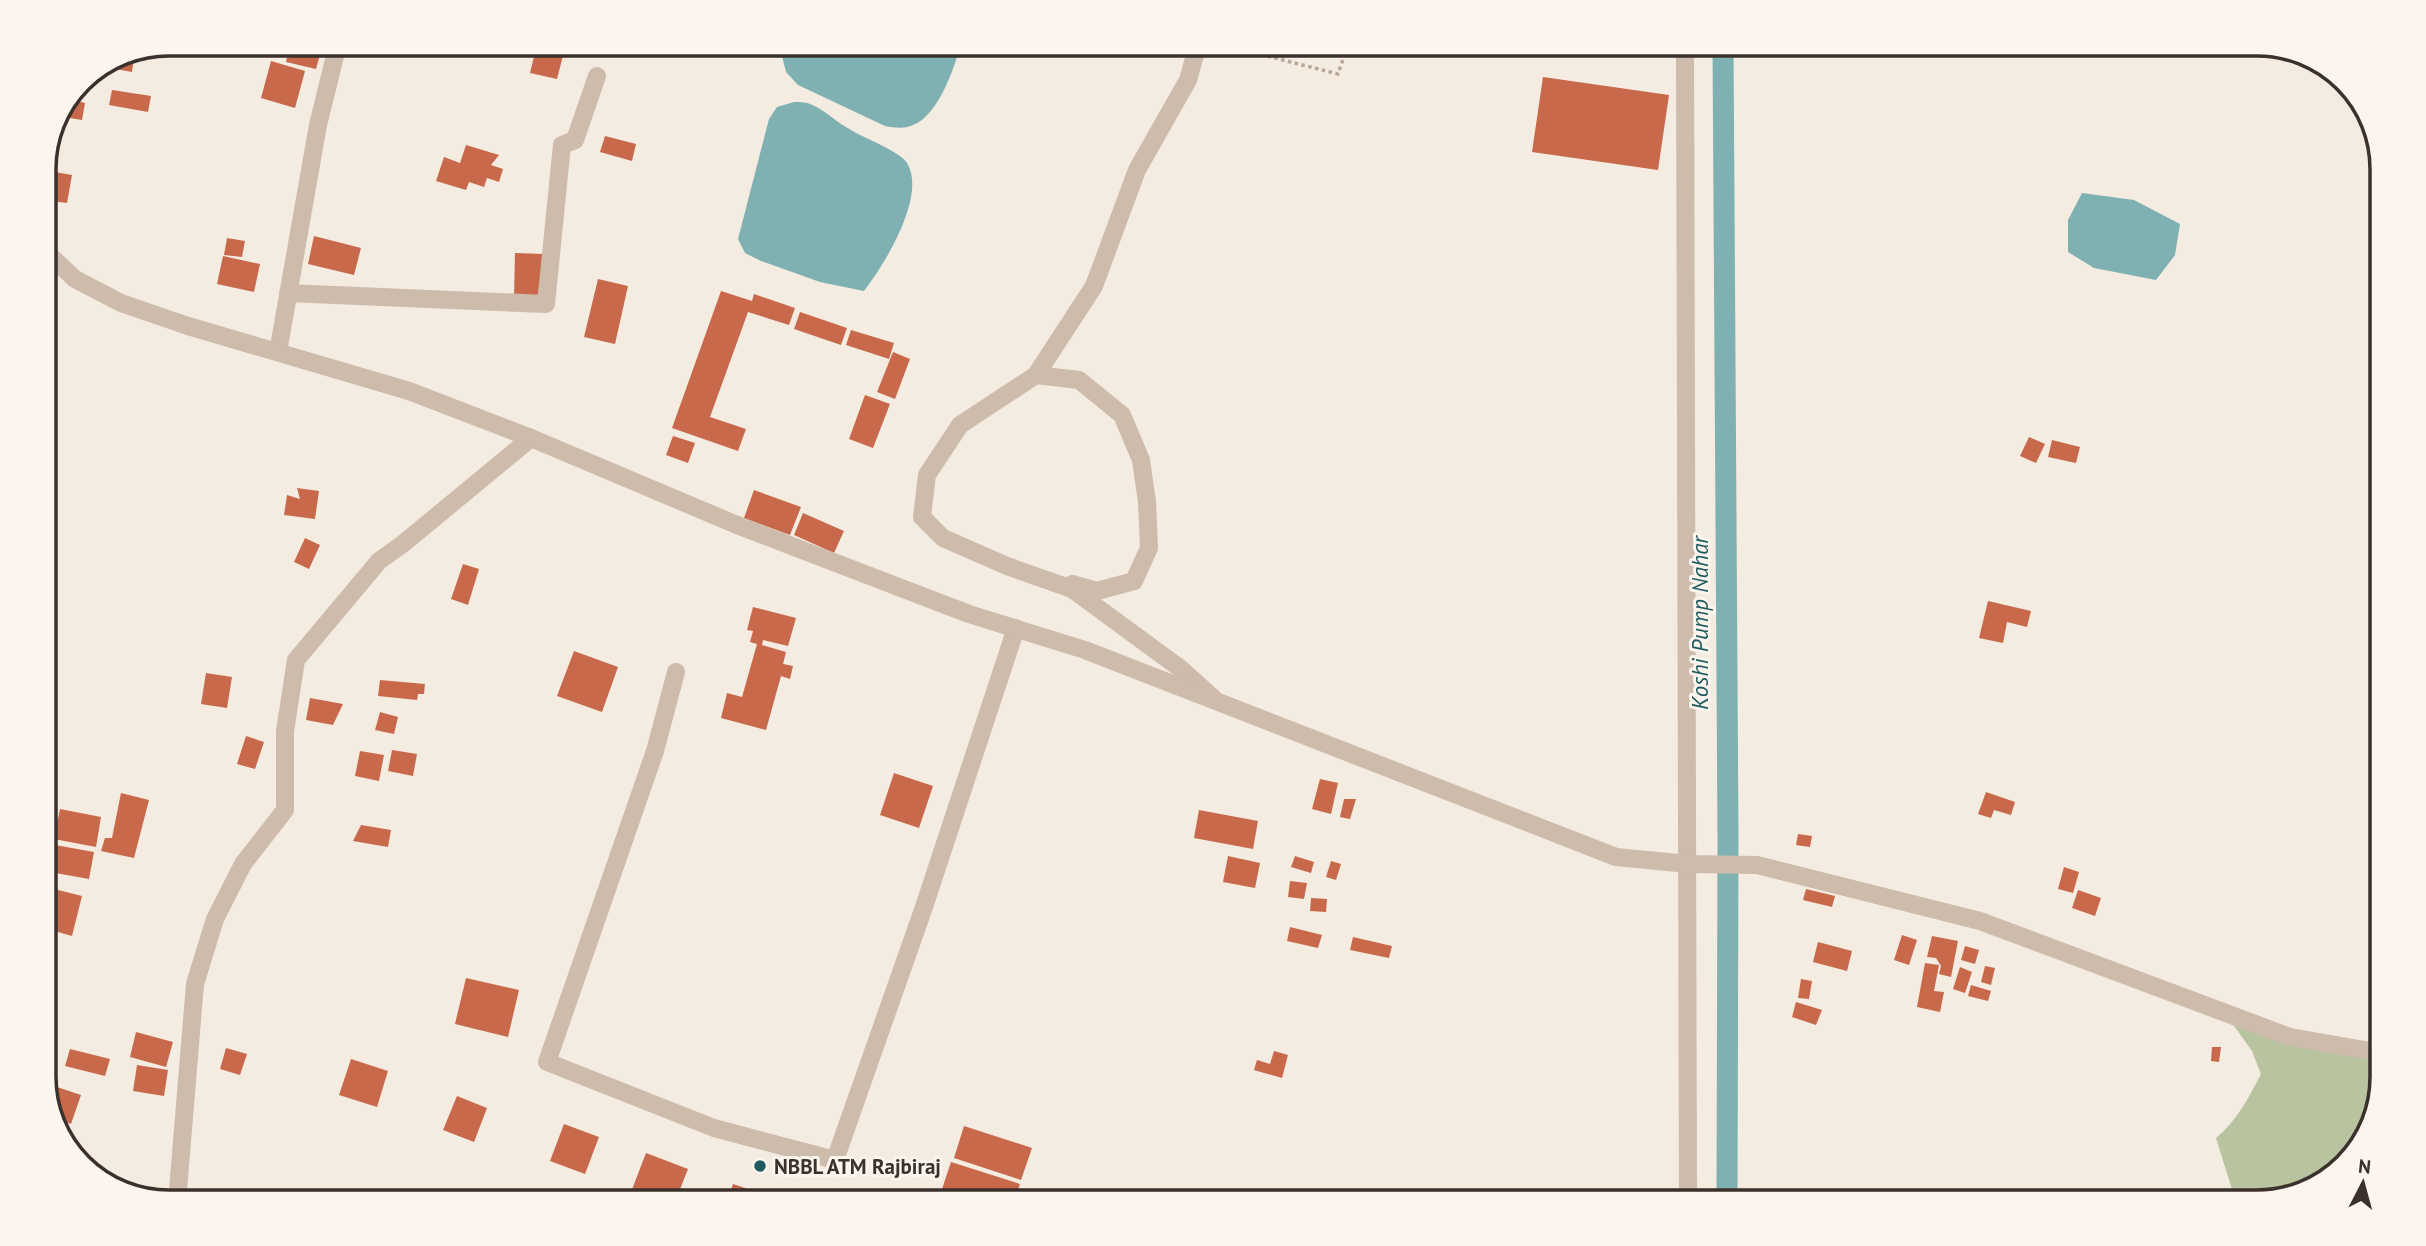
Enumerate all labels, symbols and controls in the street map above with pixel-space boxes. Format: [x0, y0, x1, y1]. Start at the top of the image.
water label: Koshi Pump Nahar [1685, 535, 1714, 710]
north arrow [2328, 1148, 2398, 1218]
place label: NBBL ATM Rajbiraj [774, 1153, 941, 1180]
text: N [2357, 1154, 2372, 1179]
marker: NBBL ATM Rajbiraj [752, 1158, 768, 1174]

